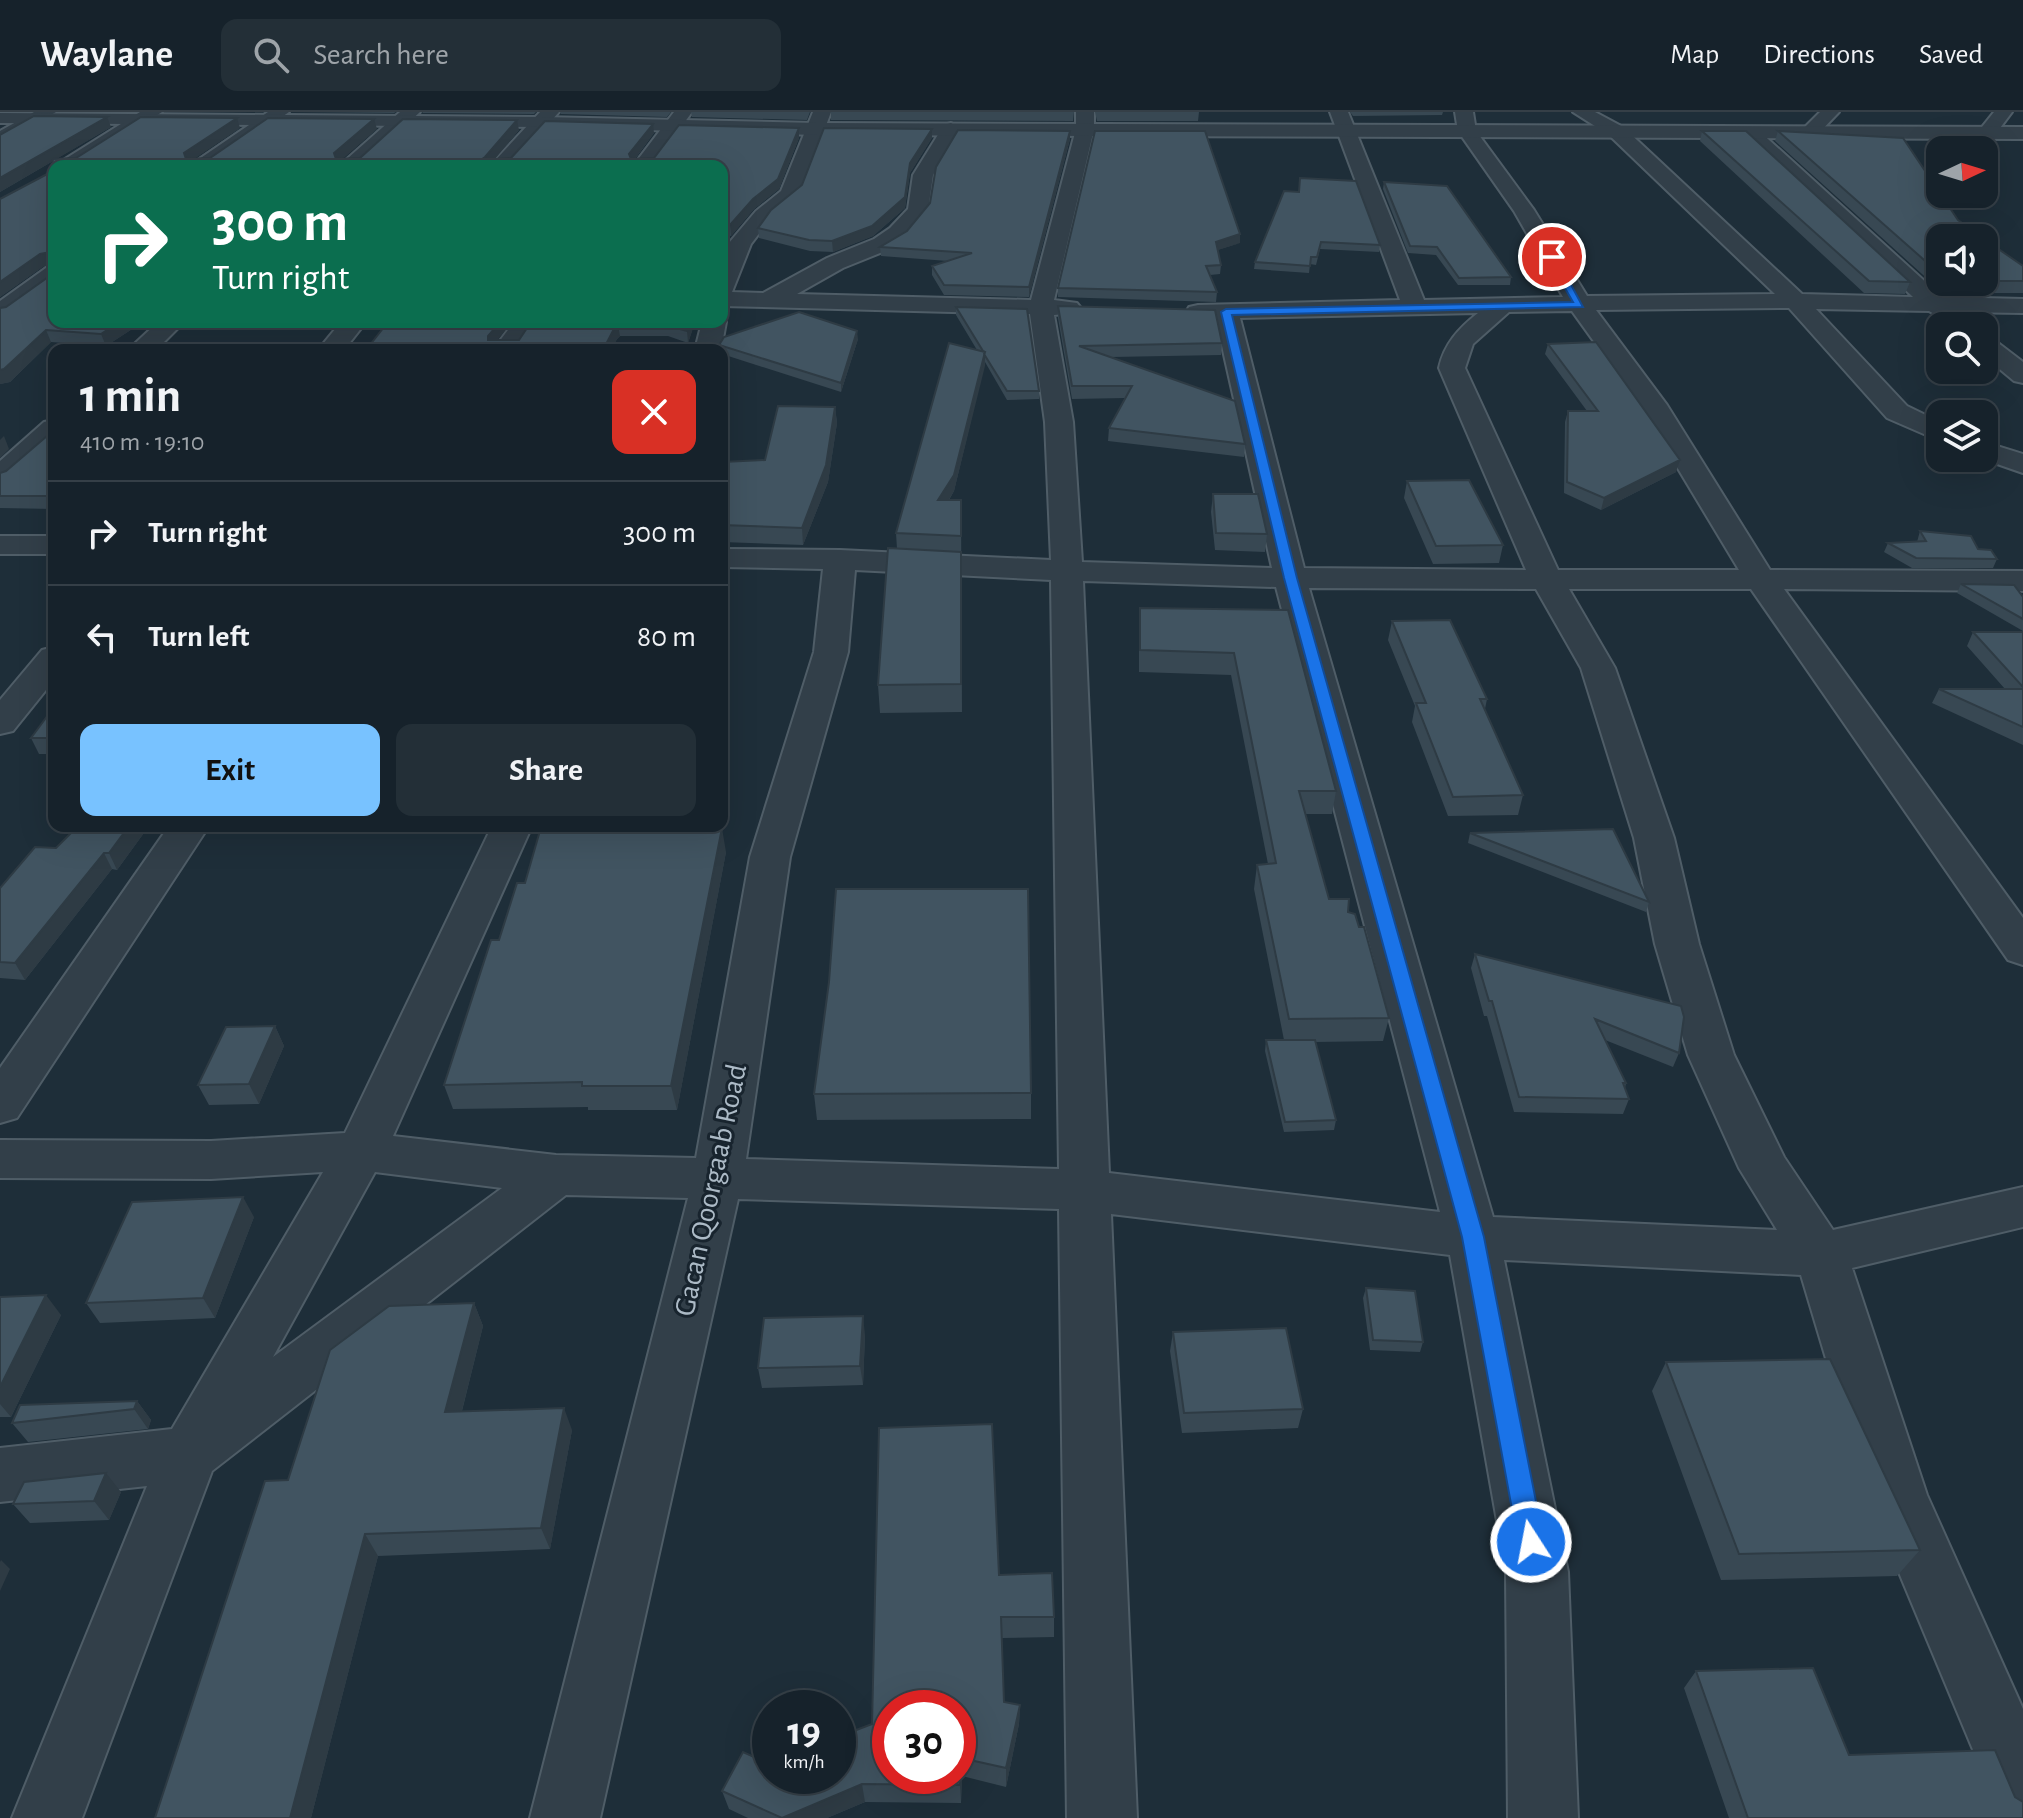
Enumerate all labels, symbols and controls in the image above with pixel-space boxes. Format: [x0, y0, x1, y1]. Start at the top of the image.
search box [221, 19, 781, 91]
icon: search [249, 33, 293, 77]
text: Waylane [40, 36, 173, 74]
text: Search here [313, 40, 449, 70]
text: Map [1670, 41, 1719, 69]
text: Directions [1763, 41, 1875, 69]
text: Saved [1919, 41, 1983, 69]
north arrow [1926, 136, 1998, 208]
map controls [1926, 136, 1998, 472]
icon: right [80, 192, 184, 296]
text: 300 m [212, 195, 348, 251]
pin [1518, 223, 1586, 291]
button: sound [1926, 224, 1998, 296]
icon: arrive [1530, 235, 1574, 279]
text: Turn right [212, 260, 349, 296]
button: search [1926, 312, 1998, 384]
button: close [612, 370, 696, 454]
text: 1 min [80, 373, 181, 421]
button: layers [1926, 400, 1998, 472]
text: 410 m · 19:10 [80, 429, 205, 455]
icon: right [80, 511, 124, 555]
text: Turn right [148, 518, 267, 548]
text: 300 m [623, 518, 696, 548]
icon: left [80, 615, 124, 659]
text: Turn left [148, 622, 249, 652]
text: 80 m [637, 622, 696, 652]
button: Exit [80, 724, 380, 816]
button: Share [396, 724, 696, 816]
street label: Gacan Qoorgaab Road [670, 1061, 752, 1319]
position arrow [1489, 1500, 1573, 1584]
speed limit sign: 30 [872, 1690, 976, 1794]
text: 19 [787, 1712, 821, 1752]
text: km/h [783, 1752, 825, 1772]

